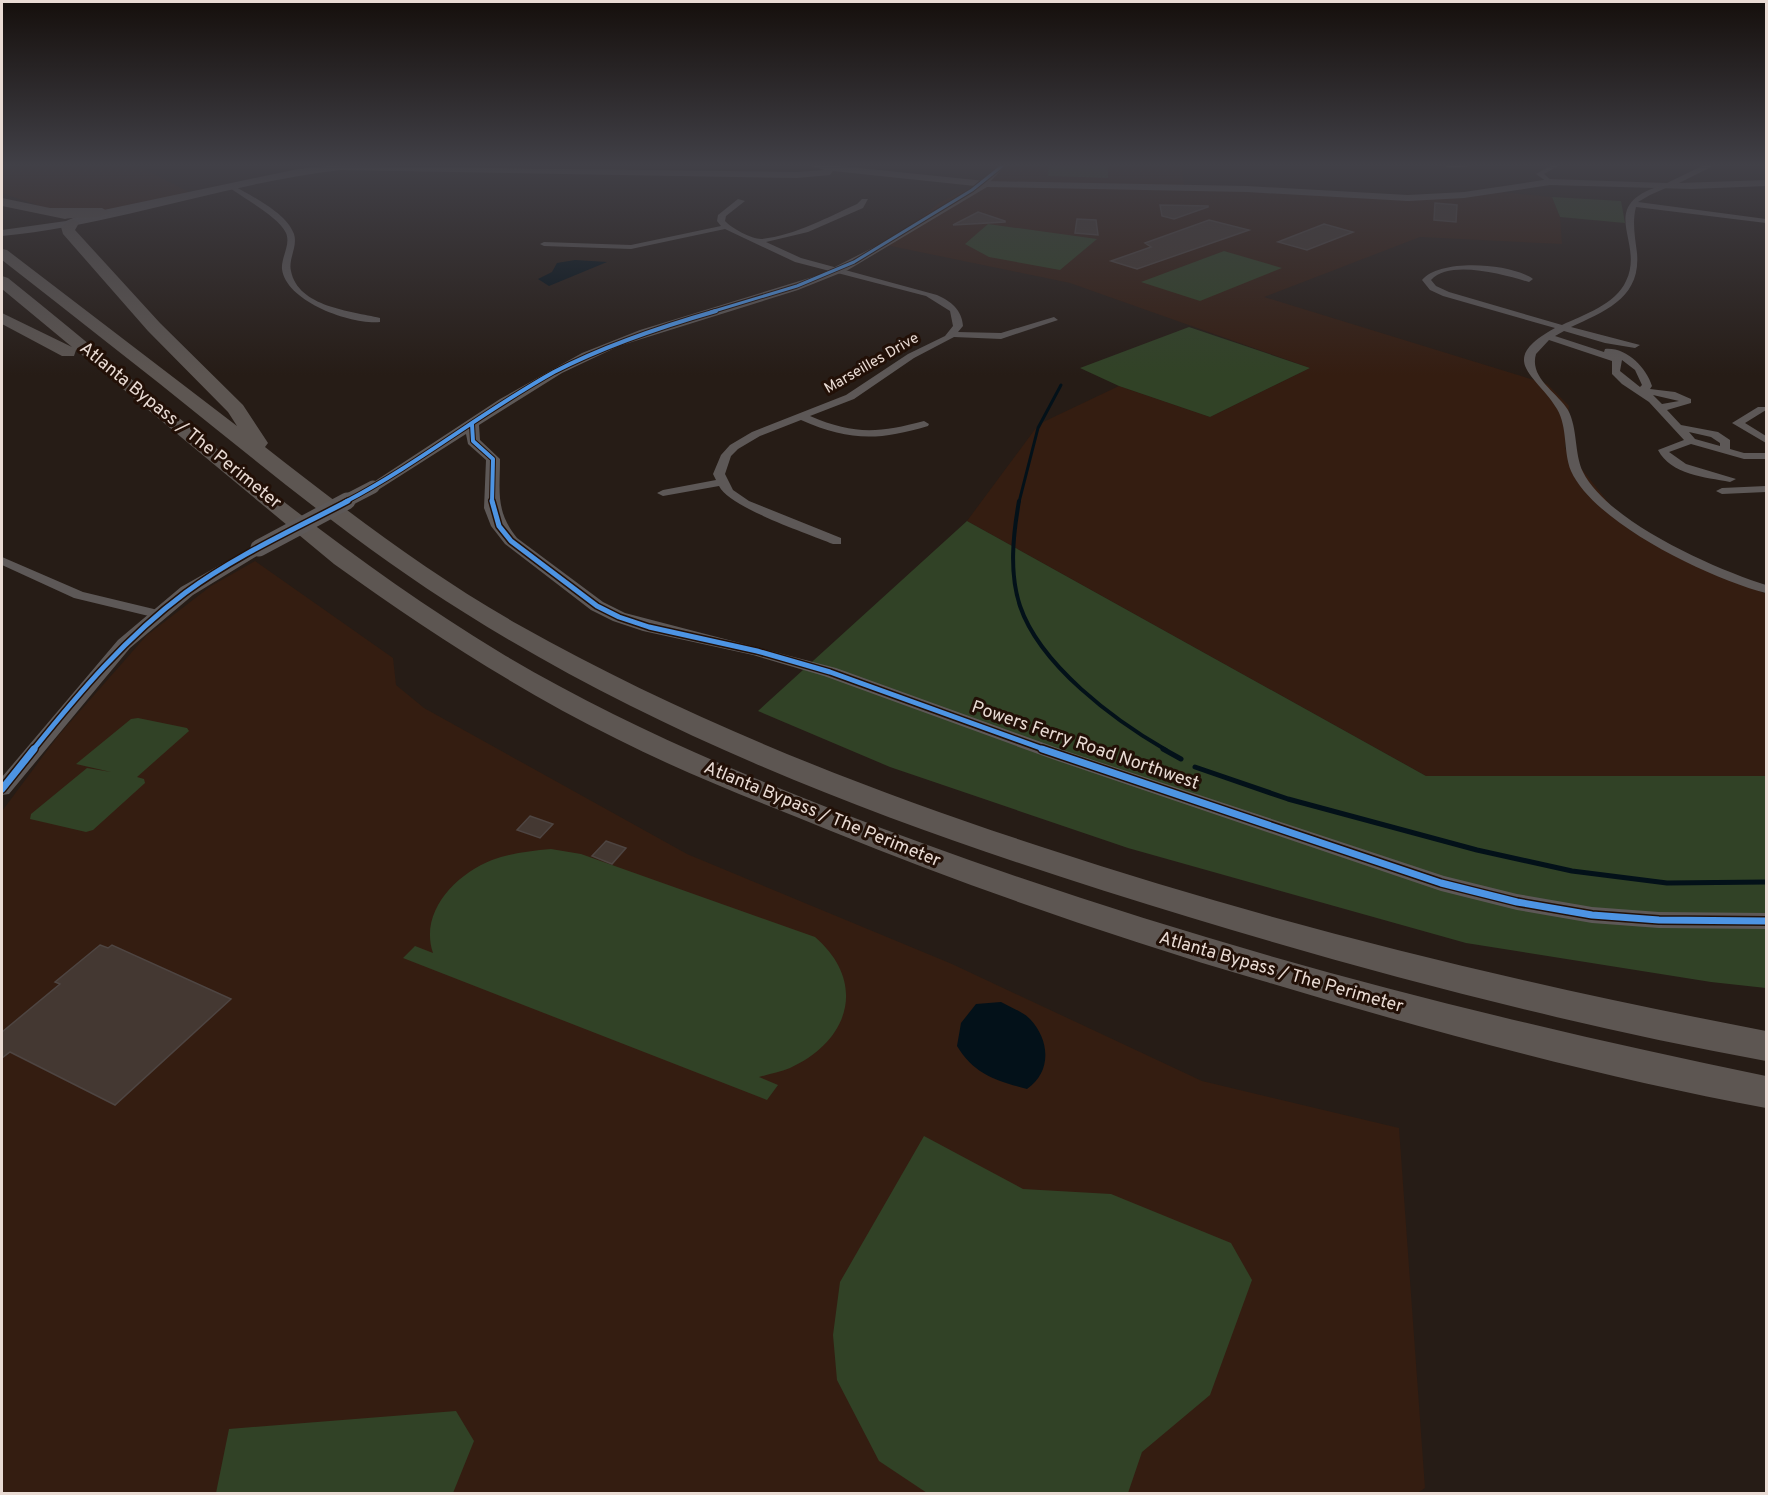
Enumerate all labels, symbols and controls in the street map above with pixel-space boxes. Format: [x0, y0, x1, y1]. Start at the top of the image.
street label: Marseilles Drive [821, 329, 923, 399]
street label: Atlanta Bypass / The Perimeter [74, 337, 286, 515]
street label: Powers Ferry Road Northwest [968, 696, 1202, 796]
street label: Atlanta Bypass / The Perimeter [700, 757, 944, 873]
street label: Atlanta Bypass / The Perimeter [1156, 927, 1406, 1019]

